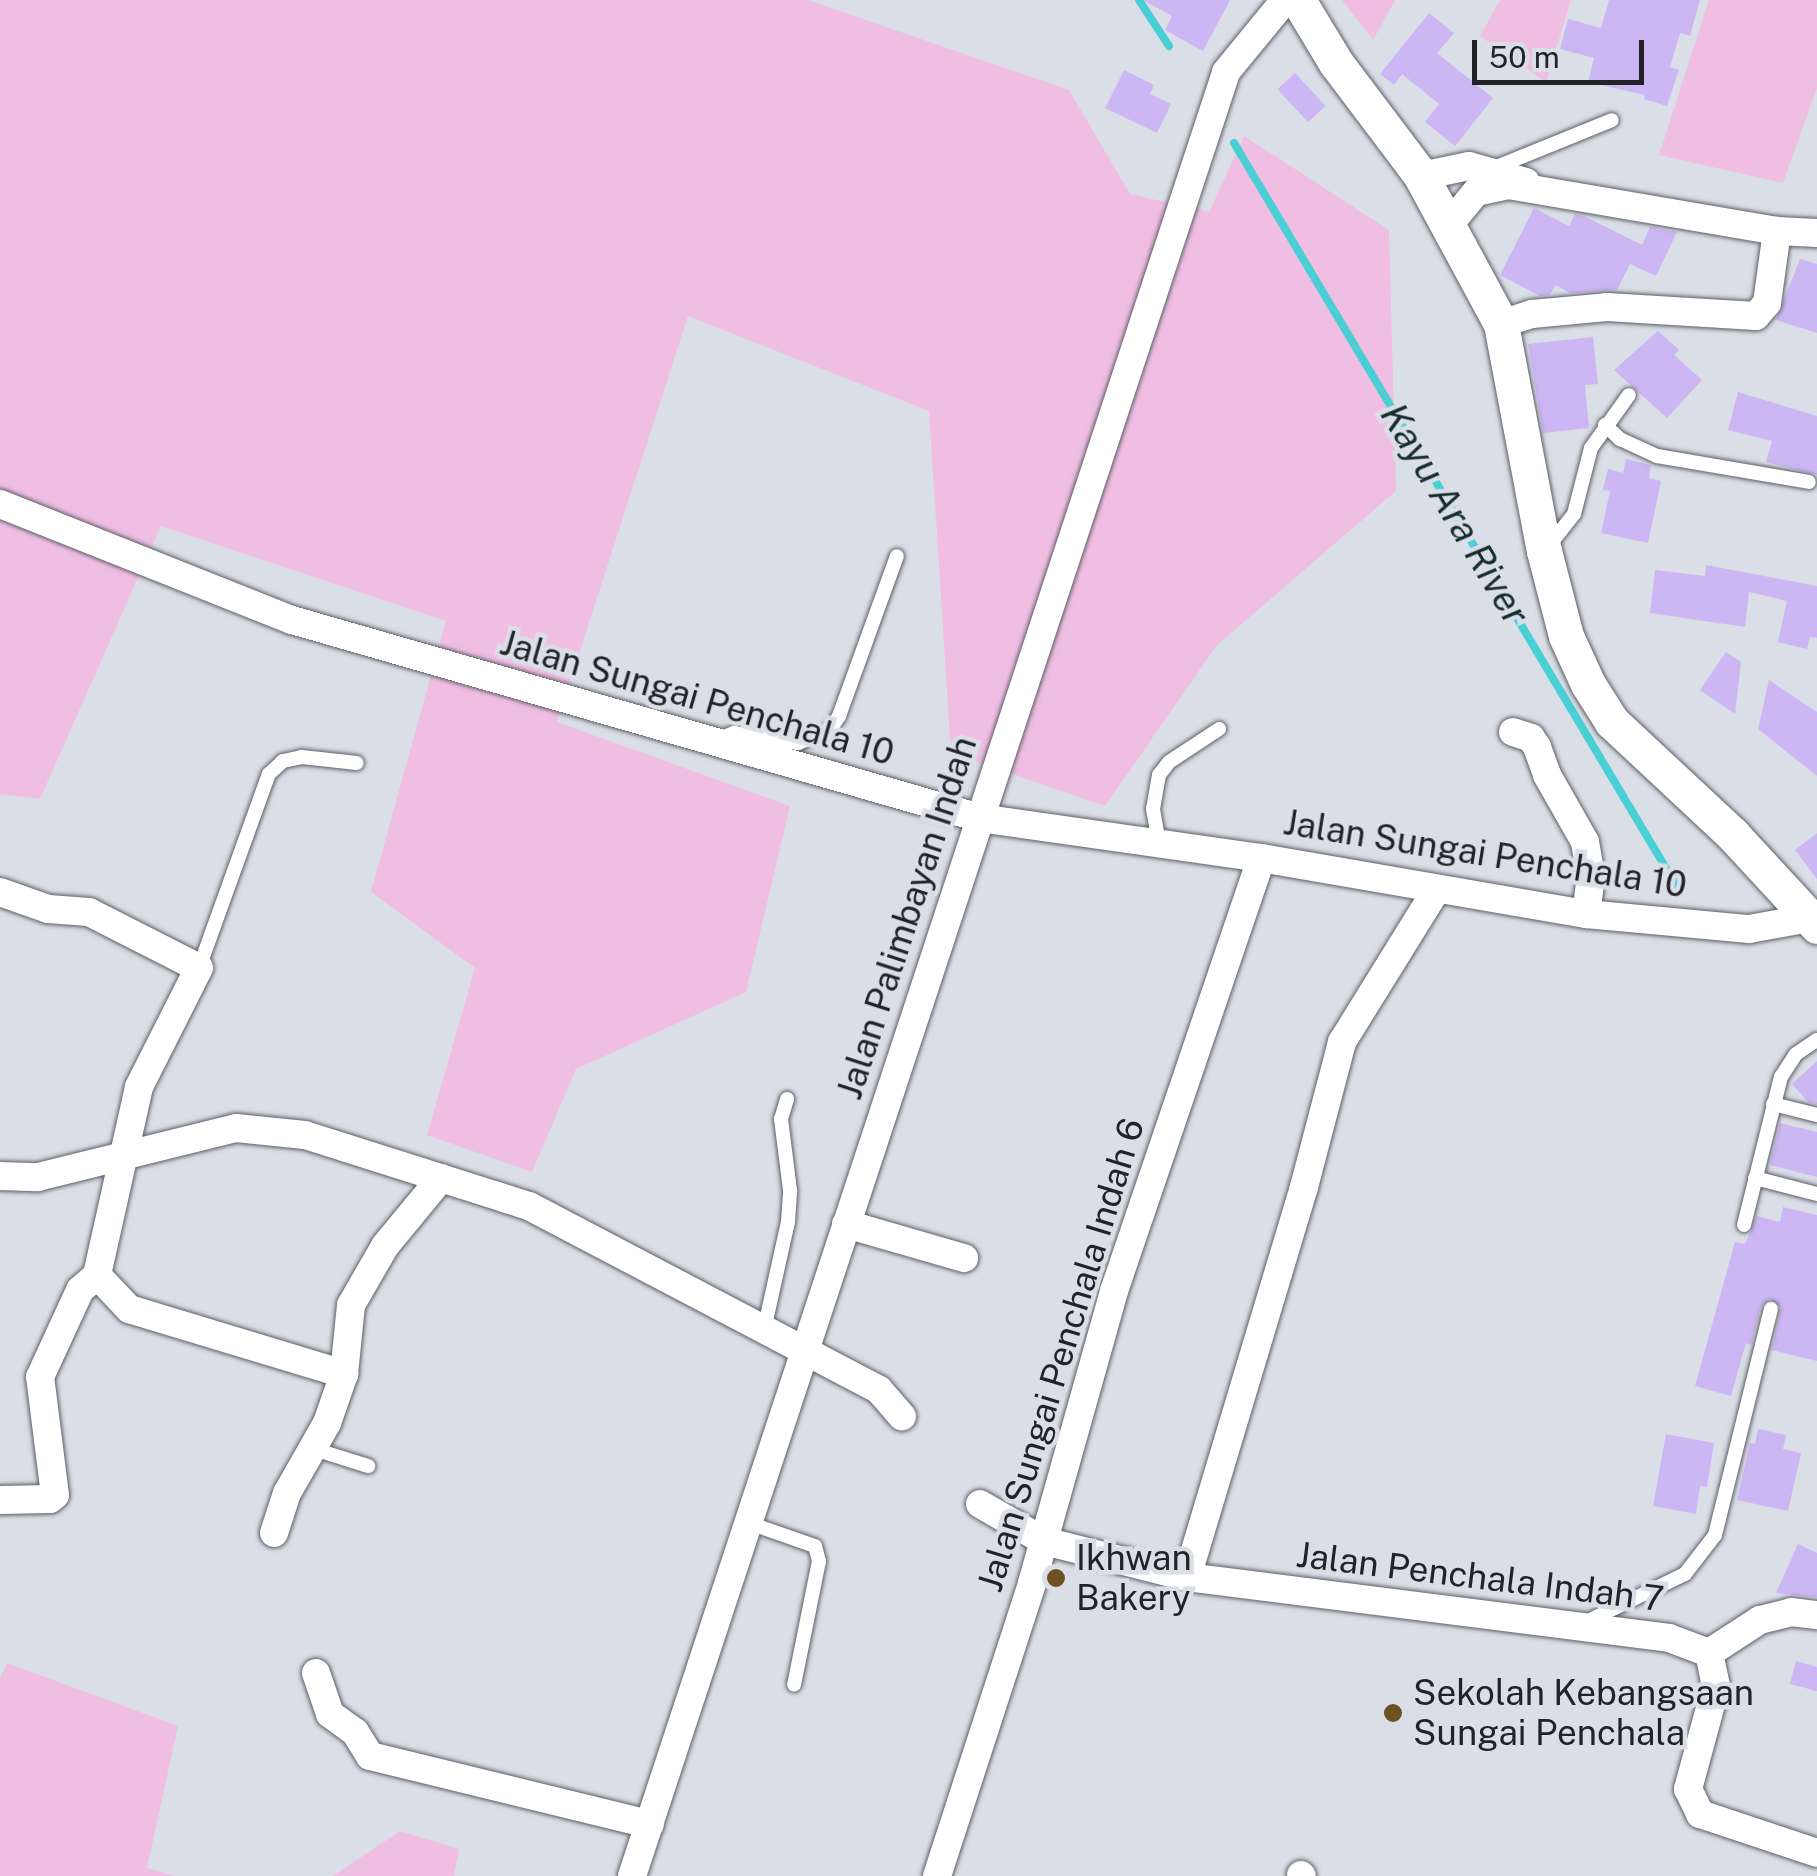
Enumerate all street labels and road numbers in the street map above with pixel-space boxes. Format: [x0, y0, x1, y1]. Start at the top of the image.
street label: Jalan Sungai Penchala 10 [495, 622, 899, 774]
street label: Jalan Palimbayan Indah [829, 731, 985, 1105]
street label: Jalan Sungai Penchala 10 [1280, 801, 1690, 907]
street label: Jalan Sungai Penchala Indah 6 [969, 1113, 1153, 1597]
street label: Jalan Penchala Indah 7 [1294, 1534, 1666, 1620]

